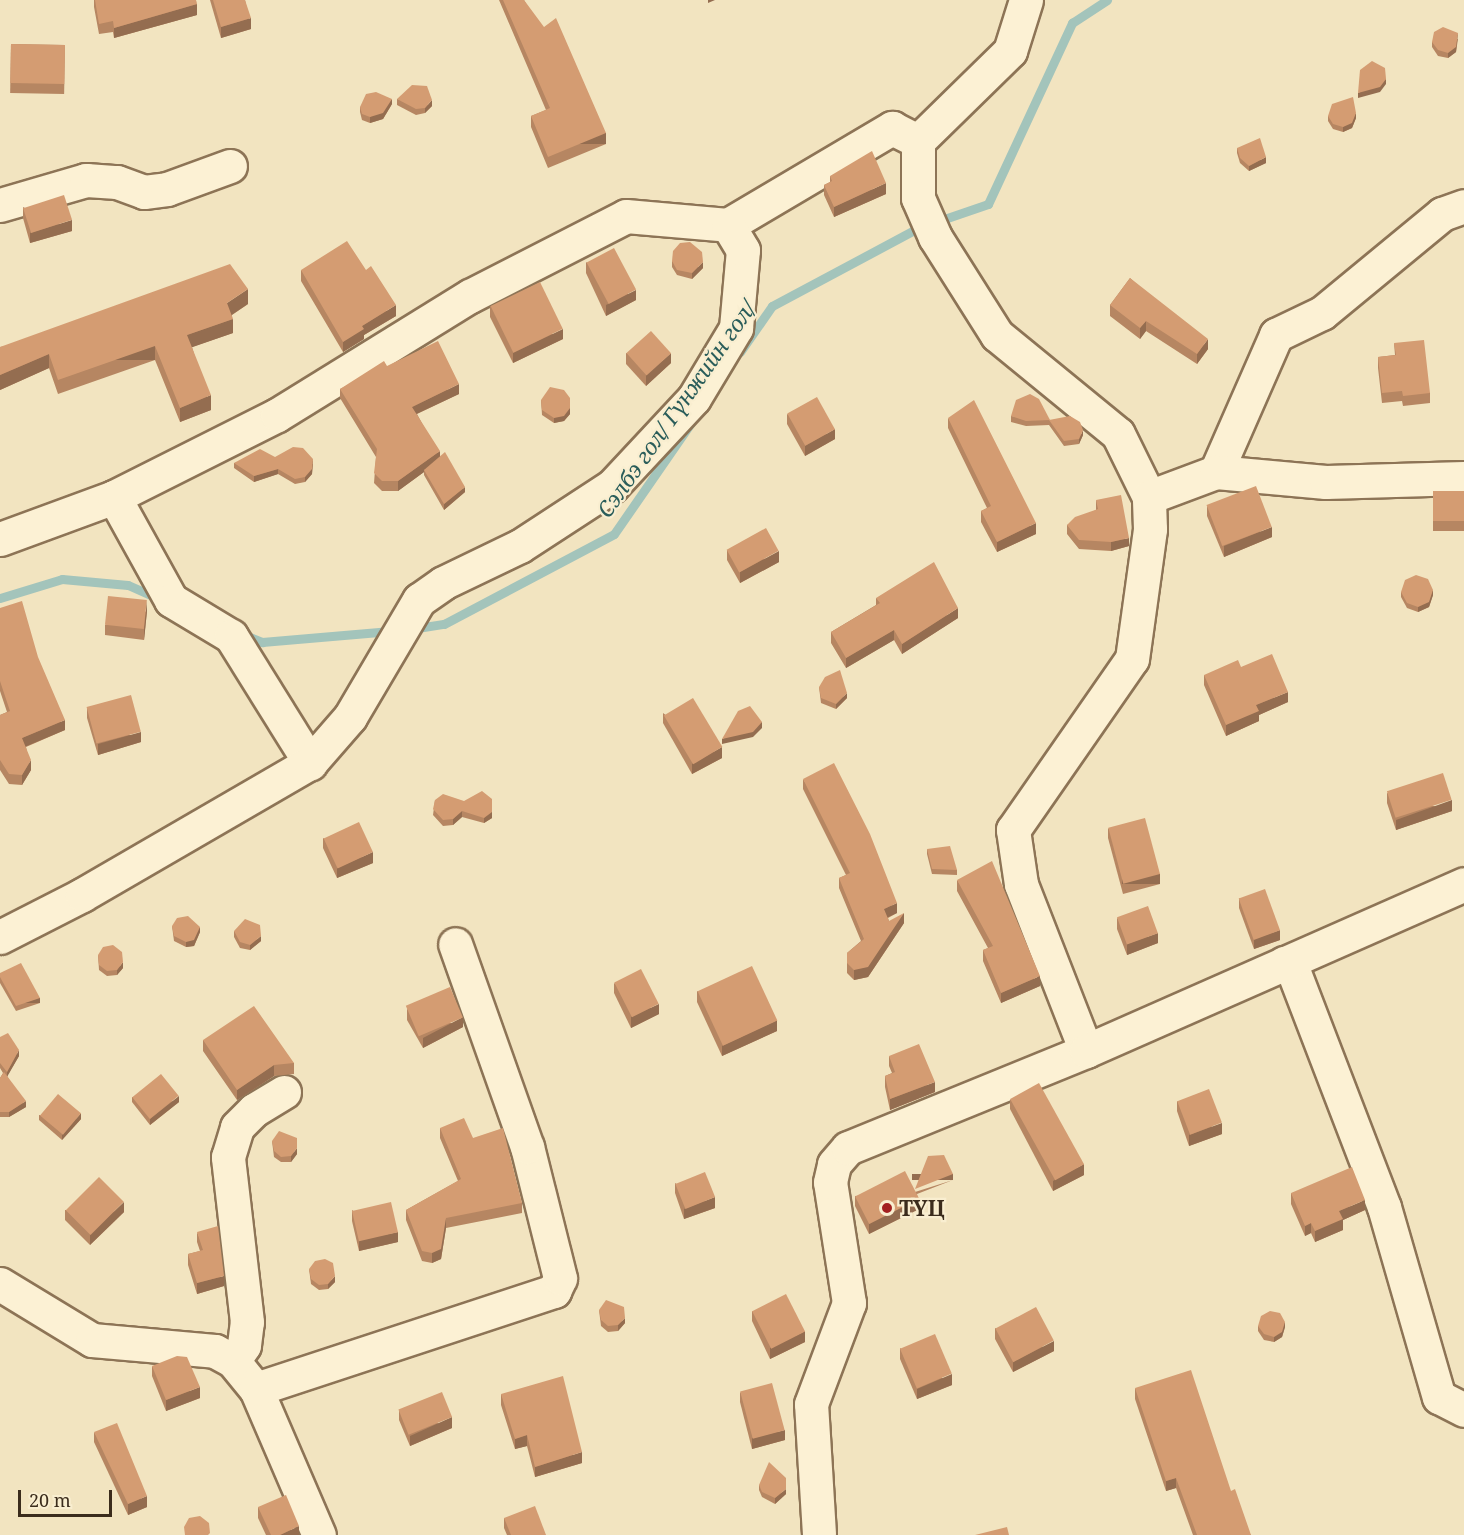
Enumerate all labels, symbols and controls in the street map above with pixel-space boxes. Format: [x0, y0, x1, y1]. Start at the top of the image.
water label: Сэлбэ гол/ Гүнжийн гол/ [591, 296, 761, 522]
place label: ТҮЦ [899, 1195, 945, 1221]
marker: ТҮЦ [880, 1201, 894, 1215]
scale bar [21, 1478, 116, 1516]
text: 20 m [29, 1488, 71, 1512]

